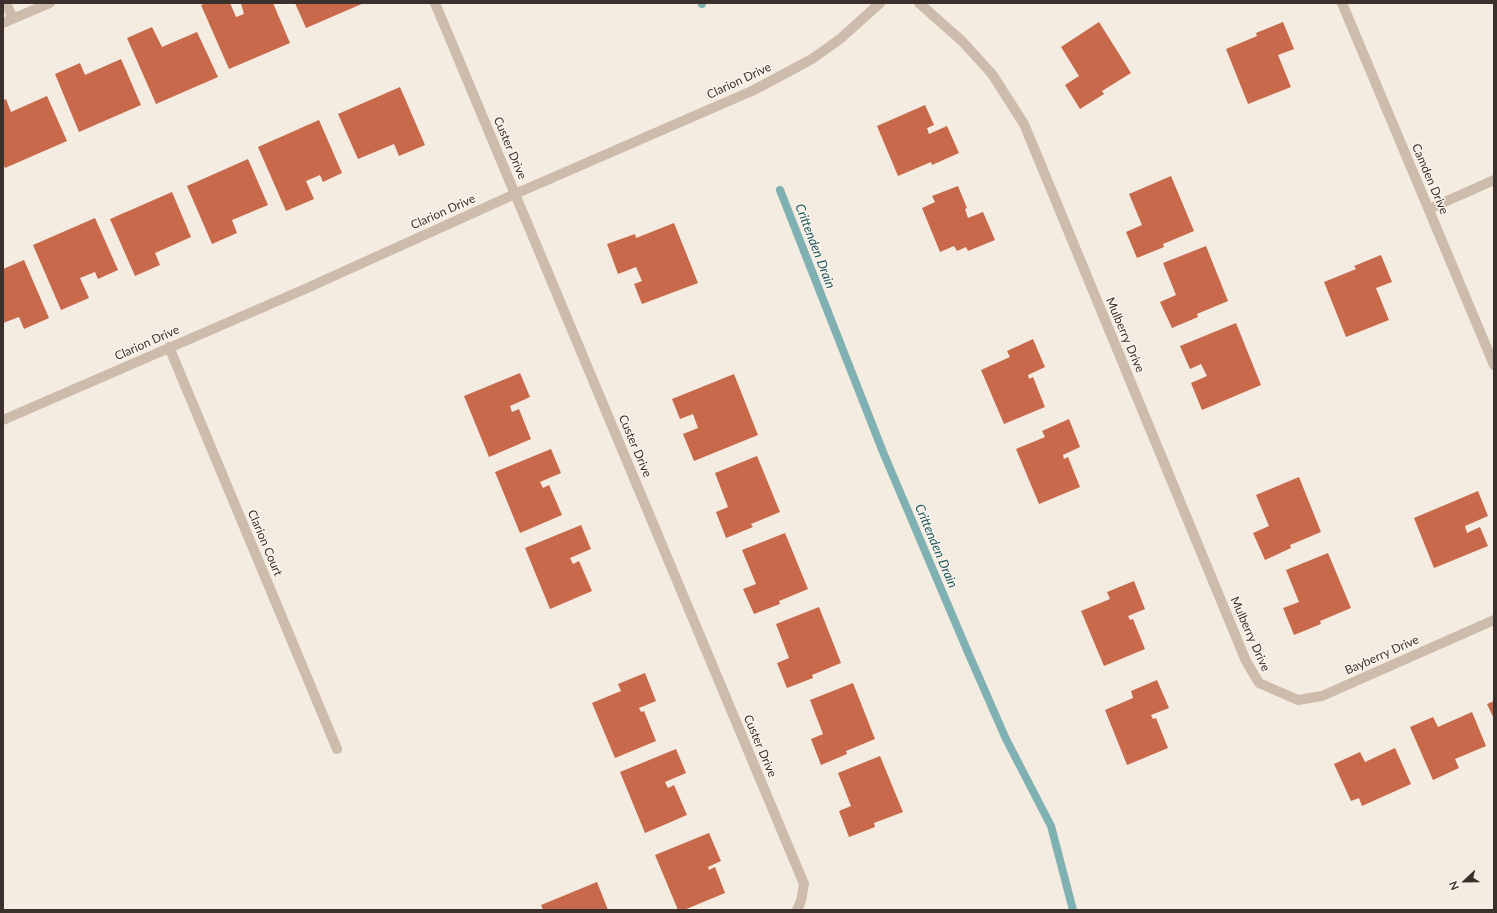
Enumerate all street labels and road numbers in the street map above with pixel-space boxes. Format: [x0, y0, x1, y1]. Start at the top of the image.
street label: Clarion Drive [705, 60, 773, 102]
street label: Custer Drive [490, 115, 530, 181]
street label: Camden Drive [1409, 142, 1451, 216]
street label: Clarion Drive [408, 191, 478, 233]
street label: Mulberry Drive [1103, 295, 1147, 375]
street label: Clarion Drive [112, 322, 182, 364]
street label: Custer Drive [615, 413, 655, 479]
street label: Clarion Court [245, 508, 285, 578]
street label: Mulberry Drive [1227, 594, 1273, 674]
street label: Bayberry Drive [1343, 632, 1421, 678]
street label: Custer Drive [740, 713, 780, 779]

